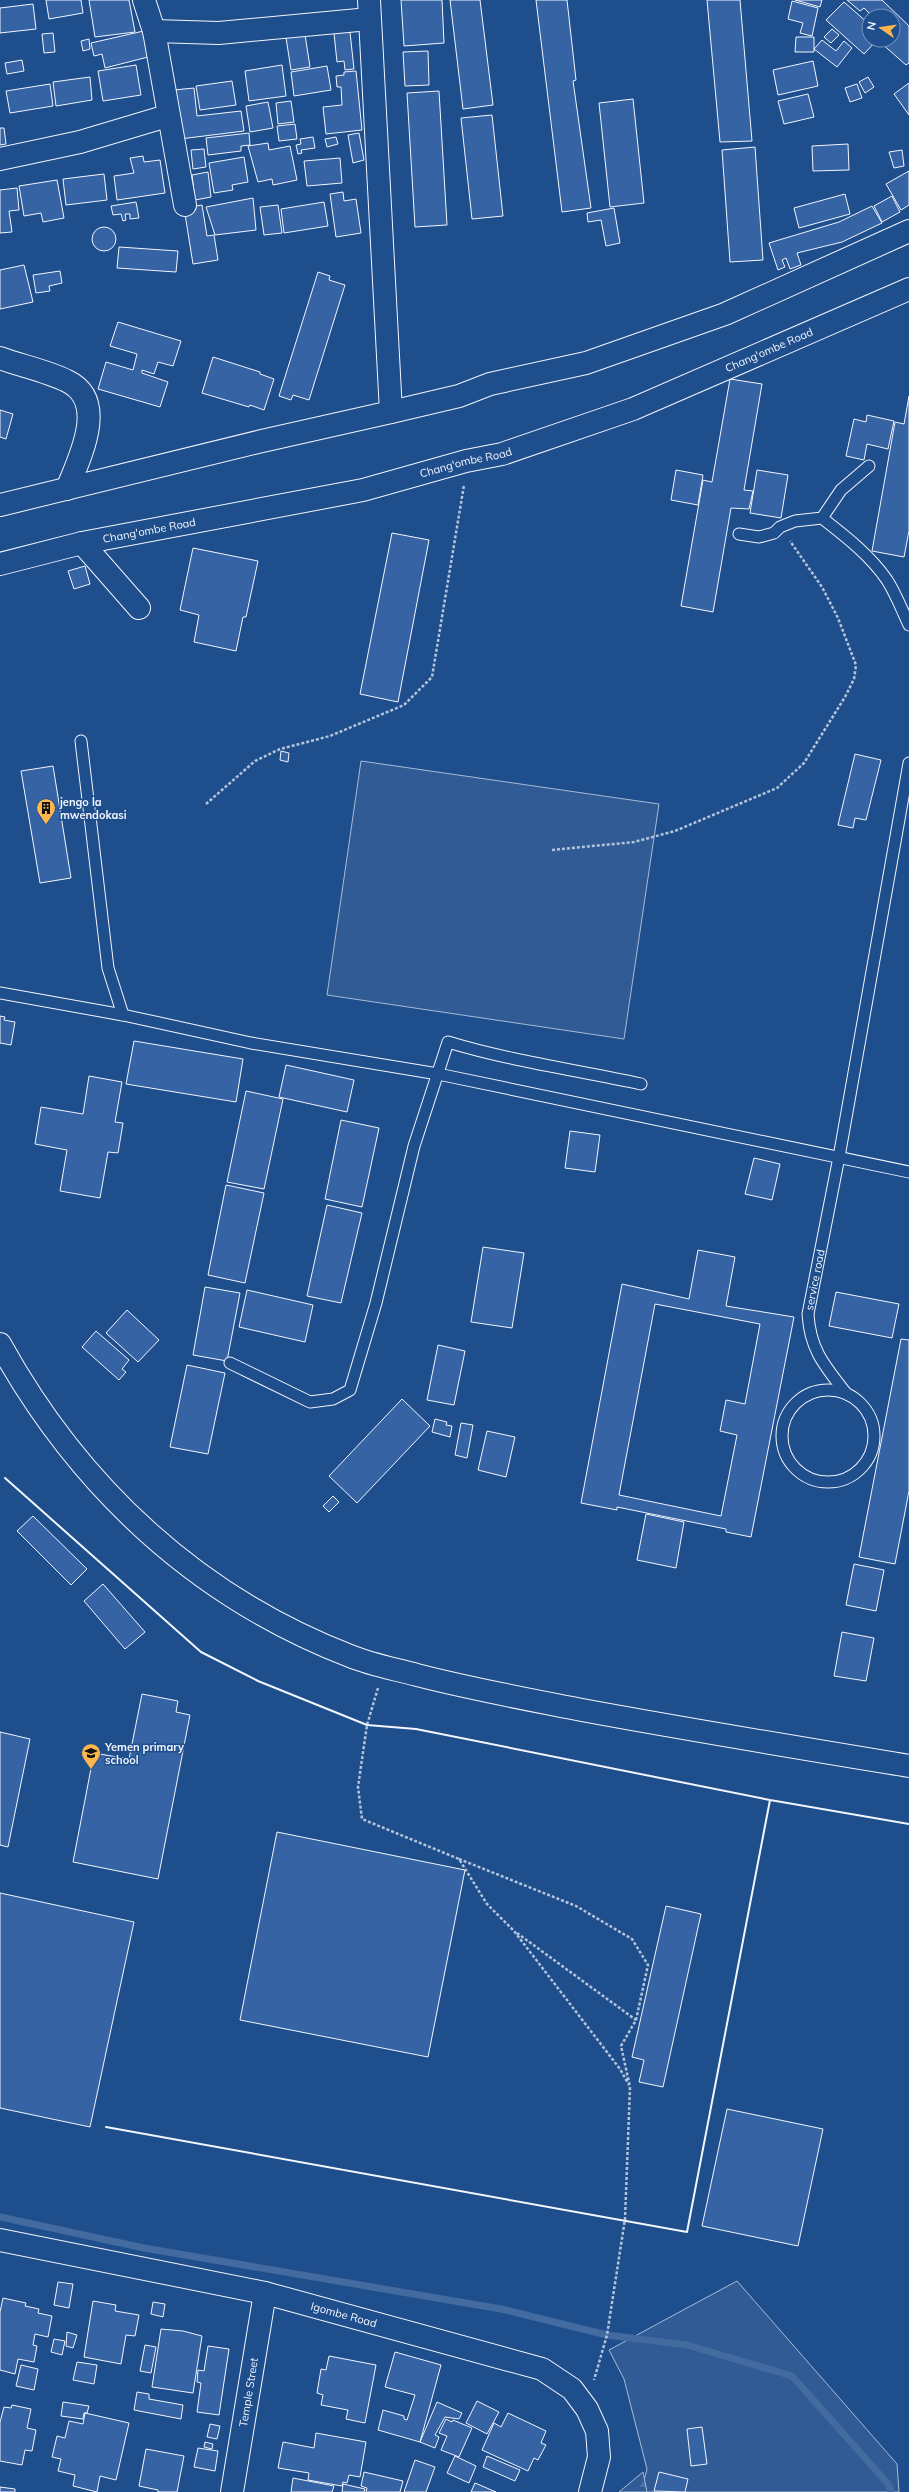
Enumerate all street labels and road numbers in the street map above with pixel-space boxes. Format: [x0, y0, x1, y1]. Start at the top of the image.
street label: Chang'ombe Road [723, 325, 815, 375]
street label: Chang'ombe Road [418, 444, 514, 481]
street label: Chang'ombe Road [101, 515, 197, 546]
street label: service road [802, 1248, 828, 1311]
street label: Igombe Road [309, 2299, 378, 2330]
street label: Temple Street [236, 2357, 261, 2428]

